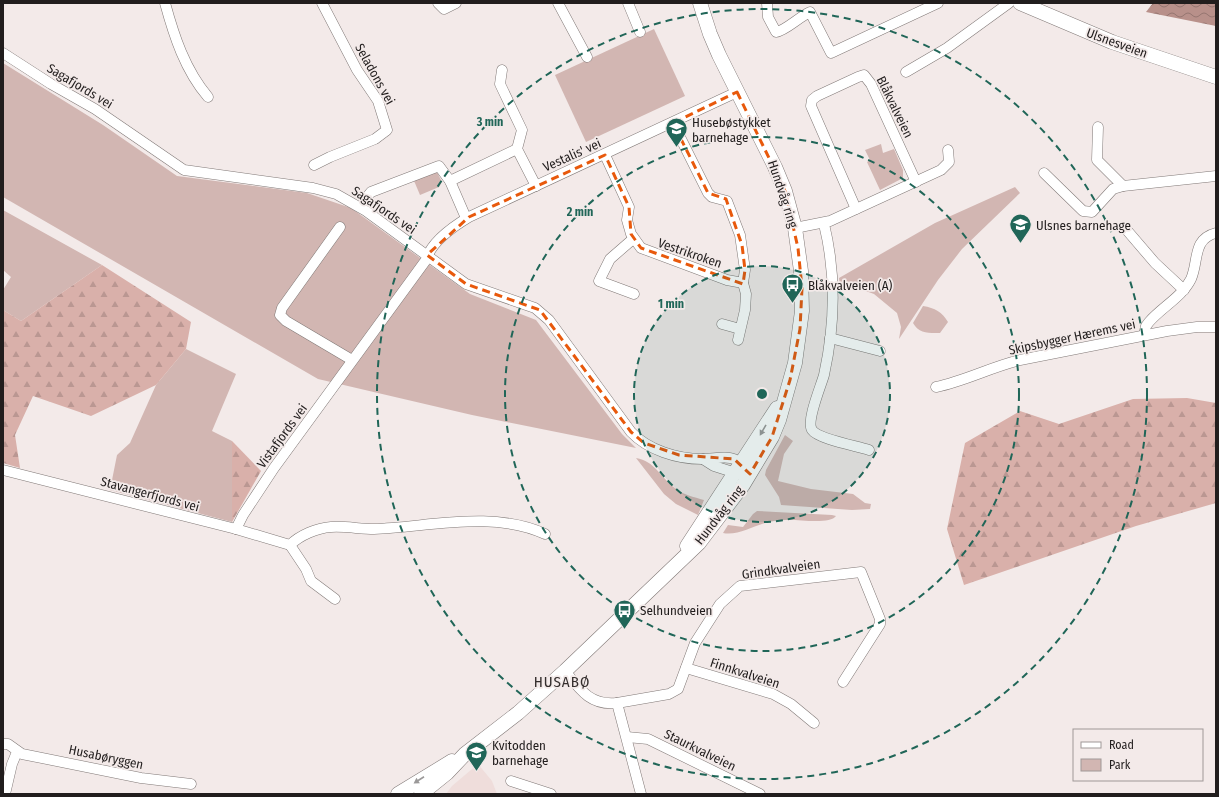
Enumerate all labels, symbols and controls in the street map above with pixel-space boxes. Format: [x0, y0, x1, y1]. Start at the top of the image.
street label: Ulsnesveien [1084, 25, 1150, 61]
street label: Seladons vei [352, 41, 398, 107]
street label: Sagafjords vei [44, 60, 116, 112]
street label: Blåkvalveien [874, 74, 916, 140]
text: 3 min [476, 115, 503, 129]
place label: Husebøstykket barnehage [692, 115, 771, 145]
school or university icon: Husebøstykket barnehage [663, 116, 689, 149]
street label: Vestalis' vei [541, 136, 603, 174]
street label: Hundvåg ring [765, 158, 801, 231]
street label: Sagafjords vei [349, 183, 419, 237]
text: 2 min [566, 205, 593, 219]
school or university icon: Ulsnes barnehage [1007, 212, 1033, 245]
place label: Ulsnes barnehage [1036, 218, 1131, 233]
street label: Vestrikroken [656, 235, 724, 271]
bus stop icon: Blåkvalveien (A) [779, 272, 805, 305]
place label: Blåkvalveien (A) [808, 278, 892, 293]
text: 1 min [658, 297, 684, 311]
street label: Skipsbygger Hærems vei [1007, 316, 1137, 358]
centre of rings [755, 387, 769, 401]
street label: Vistafjords vei [254, 401, 310, 471]
one-way arrow [759, 424, 766, 436]
street label: Stavangerfjords vei [99, 474, 201, 514]
street label: Hundvåg ring [691, 482, 747, 547]
street label: Grindkvalveien [741, 556, 821, 582]
bus stop icon: Selhundveien [612, 597, 638, 630]
place label: Selhundveien [640, 603, 712, 618]
street label: Finnkvalveien [708, 655, 782, 691]
district label: HUSABØ [534, 673, 590, 691]
street label: Staurkvalveien [662, 726, 738, 774]
legend [1073, 729, 1203, 781]
place label: Kvitodden barnehage [492, 738, 548, 768]
text: Road [1109, 738, 1134, 752]
school or university icon: Kvitodden barnehage [463, 739, 489, 772]
street label: Husabøryggen [67, 742, 145, 772]
text: Park [1109, 758, 1131, 772]
one-way arrow [414, 776, 424, 784]

